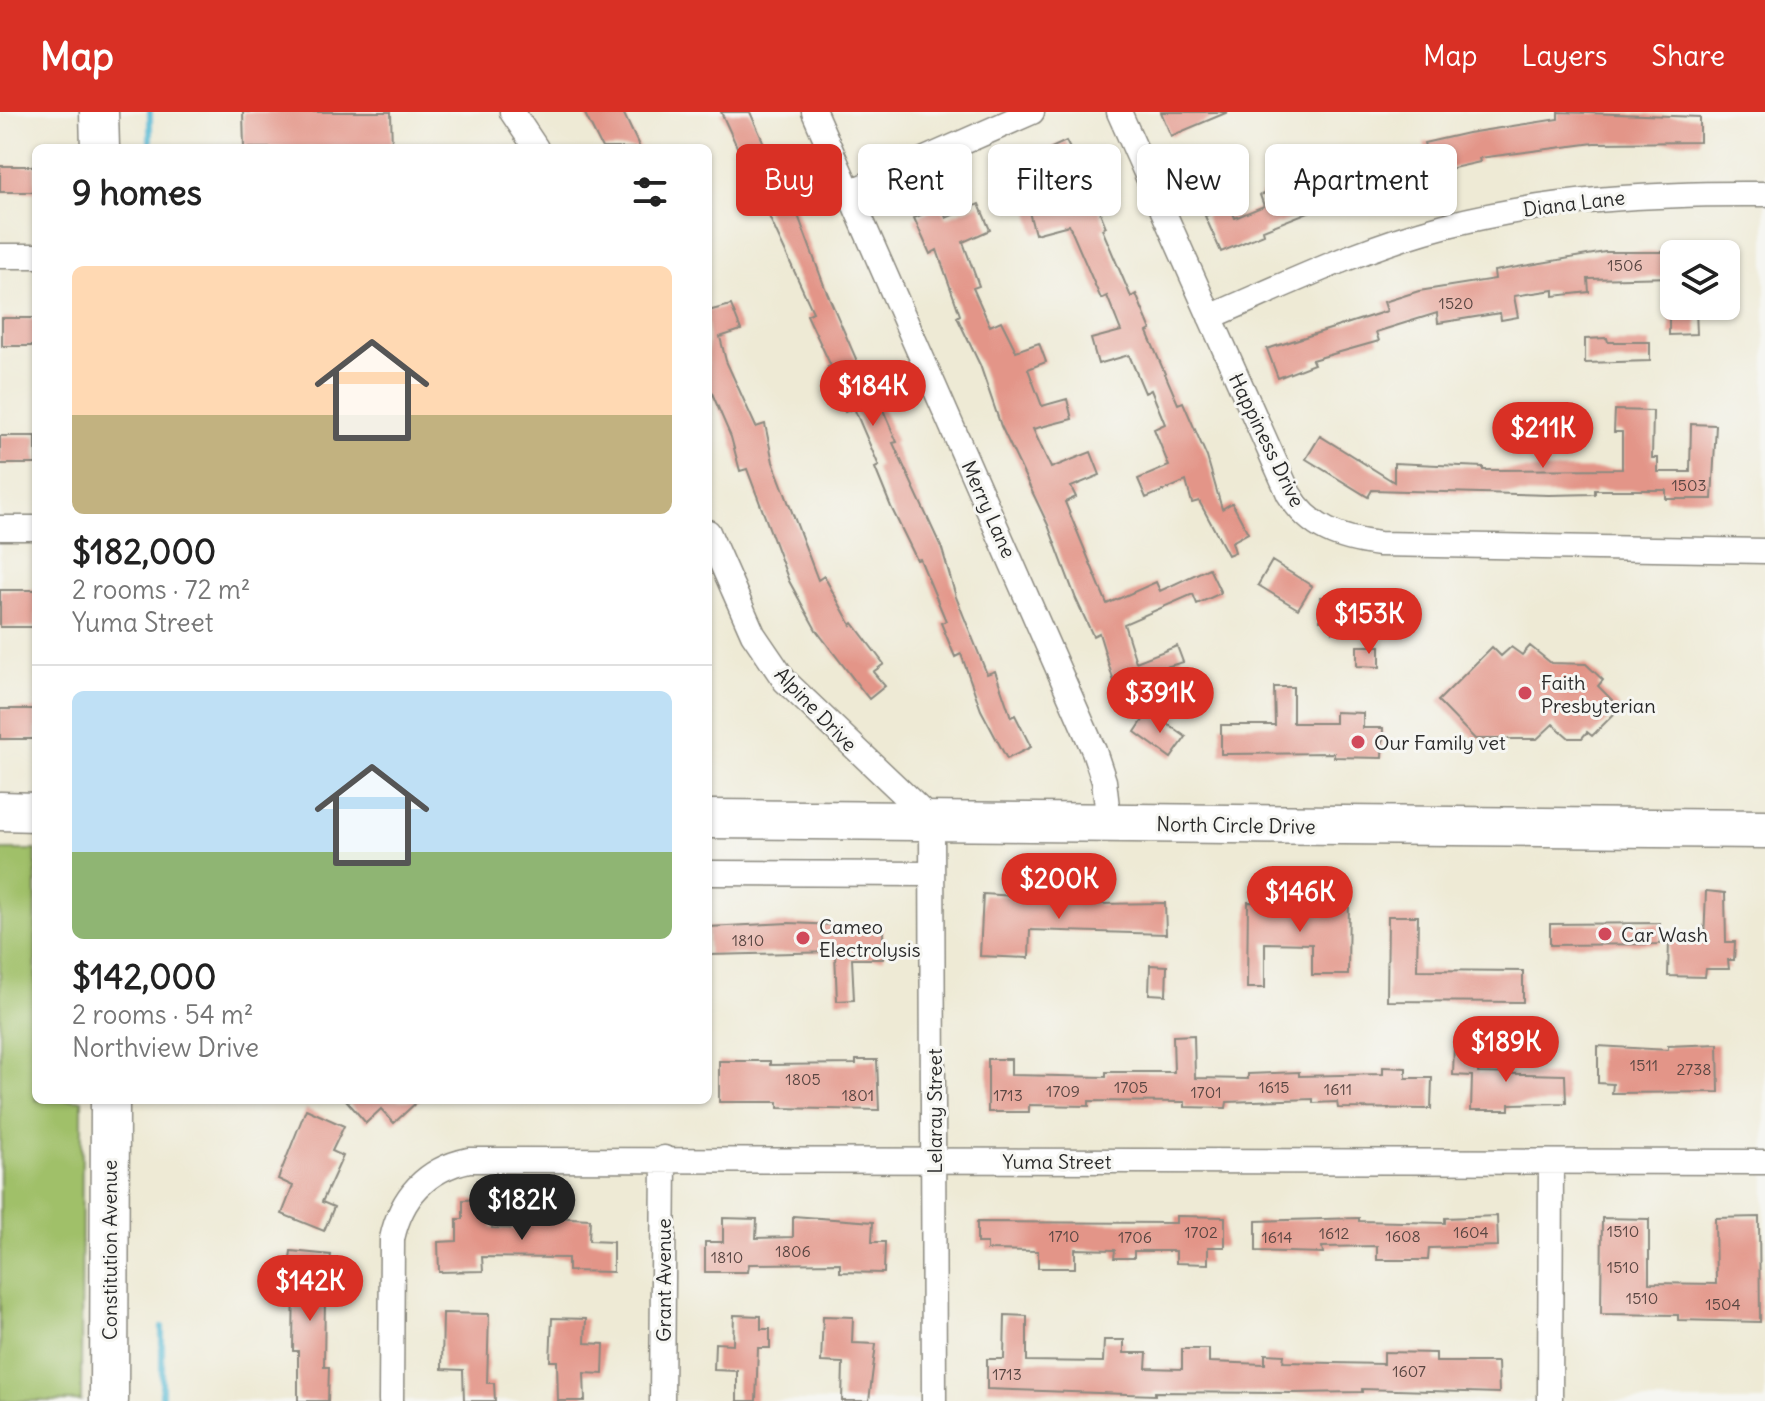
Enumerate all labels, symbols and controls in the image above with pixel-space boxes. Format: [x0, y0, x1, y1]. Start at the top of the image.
text: Map [40, 33, 114, 80]
text: Map [1423, 38, 1478, 74]
text: Layers [1522, 38, 1608, 74]
text: Share [1652, 38, 1725, 74]
chip: Buy [736, 144, 842, 216]
chip: Rent [858, 144, 972, 216]
chip: Filters [988, 144, 1121, 216]
chip: New [1137, 144, 1249, 216]
chip: Apartment [1265, 144, 1457, 216]
icon: filters [628, 170, 672, 214]
text: 9 homes [72, 171, 202, 214]
street label: Diana Lane [1522, 184, 1626, 222]
map controls [1660, 240, 1740, 320]
button: layers [1660, 240, 1740, 320]
house number: 1506 [1607, 255, 1643, 275]
house number: 1520 [1439, 293, 1473, 313]
icon: home [300, 318, 444, 462]
pin: $184K [817, 360, 929, 428]
text: $184K [838, 369, 908, 402]
street label: Happiness Drive [1224, 369, 1310, 511]
pin: $211K [1487, 402, 1599, 470]
text: $211K [1510, 411, 1576, 444]
street label: Merry Lane [956, 456, 1022, 562]
house number: 1503 [1671, 475, 1707, 495]
text: $182,000 [72, 530, 216, 573]
text: 2 rooms · 72 m² [72, 573, 251, 606]
pin: $153K [1313, 588, 1425, 656]
text: $153K [1334, 597, 1404, 630]
text: Yuma Street [72, 606, 213, 639]
street label: Alpine Drive [770, 662, 862, 756]
pin: $391K [1104, 667, 1216, 735]
place label: Faith Presbyterian [1541, 670, 1656, 718]
text: $391K [1125, 676, 1195, 709]
marker: Faith Presbyterian [1516, 684, 1534, 702]
place label: Our Family vet [1374, 730, 1506, 755]
marker: Our Family vet [1349, 733, 1367, 751]
icon: home [300, 743, 444, 887]
street label: North Circle Drive [1156, 811, 1316, 839]
pin: $200K [1003, 853, 1115, 921]
text: $200K [1020, 862, 1098, 895]
pin: $146K [1244, 866, 1356, 934]
text: $146K [1265, 875, 1335, 908]
place label: Cameo Electrolysis [819, 914, 921, 962]
place label: Car Wash [1621, 922, 1708, 947]
marker: Car Wash [1596, 925, 1614, 943]
marker: Cameo Electrolysis [794, 929, 812, 947]
house number: 1810 [732, 930, 764, 950]
text: $142,000 [72, 955, 216, 998]
text: 2 rooms · 54 m² [72, 998, 254, 1031]
pin: $189K [1450, 1016, 1562, 1084]
text: $189K [1471, 1025, 1541, 1058]
text: Northview Drive [72, 1031, 259, 1064]
street label: Lelaray Street [922, 1048, 947, 1174]
house number: 1511 [1630, 1055, 1658, 1075]
house number: 2738 [1677, 1059, 1711, 1079]
house number: 1805 [785, 1069, 821, 1089]
house number: 1705 [1114, 1077, 1148, 1097]
house number: 1615 [1258, 1077, 1290, 1097]
house number: 1611 [1324, 1079, 1352, 1099]
house number: 1709 [1046, 1081, 1080, 1101]
house number: 1701 [1190, 1082, 1222, 1102]
house number: 1801 [842, 1085, 874, 1105]
house number: 1713 [993, 1085, 1023, 1105]
street label: Yuma Street [1003, 1149, 1112, 1174]
street label: Constitution Avenue [97, 1160, 122, 1340]
pin: $182K [466, 1174, 578, 1242]
text: $182K [487, 1183, 557, 1216]
street label: Grant Avenue [651, 1218, 676, 1342]
house number: 1510 [1607, 1221, 1639, 1241]
house number: 1702 [1184, 1222, 1218, 1242]
house number: 1604 [1453, 1222, 1489, 1242]
house number: 1612 [1319, 1223, 1350, 1243]
house number: 1710 [1048, 1226, 1080, 1246]
house number: 1608 [1385, 1226, 1421, 1246]
house number: 1706 [1118, 1227, 1152, 1247]
house number: 1614 [1261, 1227, 1293, 1247]
house number: 1806 [775, 1241, 811, 1261]
house number: 1810 [711, 1247, 743, 1267]
pin: $142K [254, 1255, 366, 1323]
house number: 1510 [1607, 1257, 1639, 1277]
text: $142K [275, 1264, 345, 1297]
house number: 1510 [1626, 1288, 1658, 1308]
house number: 1504 [1705, 1294, 1741, 1314]
house number: 1607 [1392, 1361, 1426, 1381]
house number: 1713 [992, 1364, 1022, 1384]

